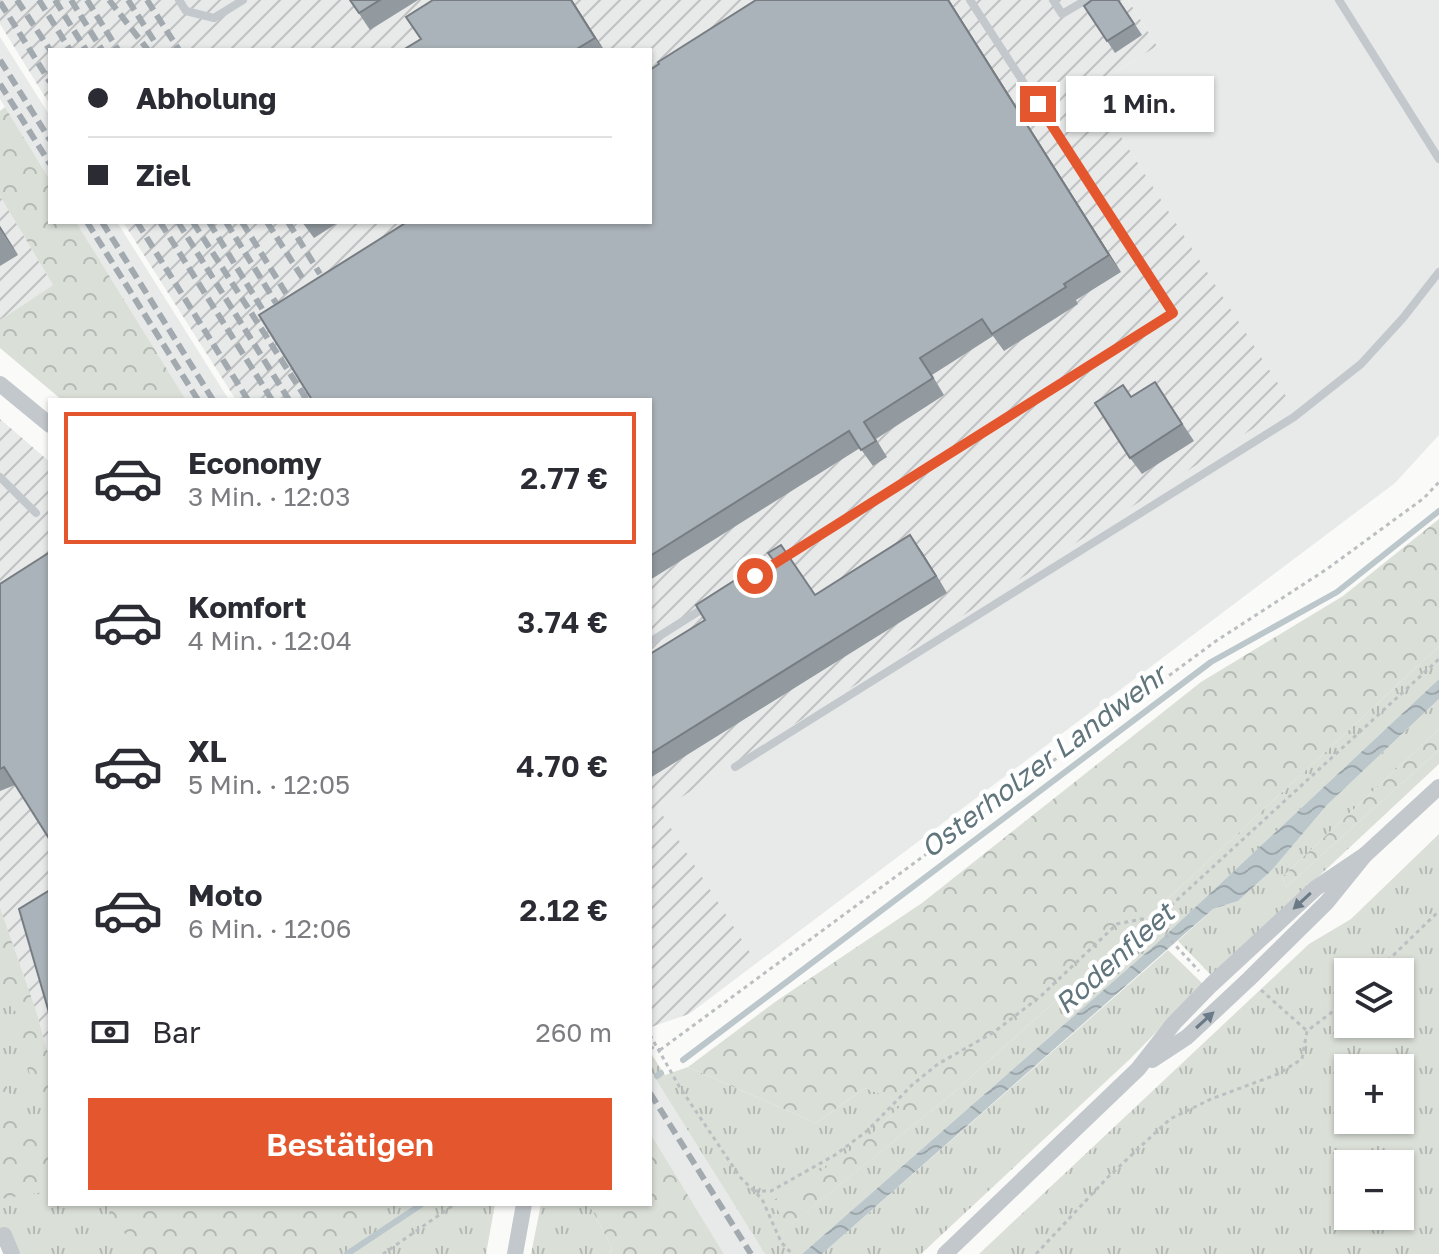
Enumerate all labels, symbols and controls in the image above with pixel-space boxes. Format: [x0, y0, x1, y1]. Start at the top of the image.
callout: 1 Min. [1066, 76, 1214, 132]
text: Abholung [136, 80, 276, 116]
route end [1020, 86, 1056, 122]
text: 1 Min. [1103, 88, 1177, 119]
text: Ziel [136, 157, 191, 193]
icon: car [92, 442, 164, 514]
text: Economy [188, 445, 322, 481]
text: 2.77 € [520, 460, 608, 496]
text: 3 Min. · 12:03 [188, 481, 350, 512]
route start [737, 558, 773, 594]
icon: car [92, 586, 164, 658]
text: Komfort [188, 589, 307, 625]
text: 3.74 € [517, 604, 608, 640]
text: 4 Min. · 12:04 [188, 625, 352, 656]
water label: Osterholzer Landwehr [914, 655, 1176, 864]
icon: car [92, 730, 164, 802]
text: XL [188, 733, 227, 769]
text: 4.70 € [516, 748, 608, 784]
text: 5 Min. · 12:05 [188, 769, 350, 800]
icon: car [92, 874, 164, 946]
text: Moto [188, 877, 263, 913]
one-way arrow [1293, 891, 1312, 909]
text: 2.12 € [519, 892, 608, 928]
water label: Rodenfleet [1048, 894, 1182, 1020]
text: 6 Min. · 12:06 [188, 913, 352, 944]
map controls [1334, 958, 1414, 1230]
button: layers [1334, 958, 1414, 1038]
icon: cash [88, 1010, 132, 1054]
one-way arrow [1196, 1011, 1215, 1029]
text: Bar [152, 1014, 201, 1050]
text: 260 m [536, 1017, 612, 1048]
button: + [1334, 1054, 1414, 1134]
button: Bestätigen [88, 1098, 612, 1190]
button: − [1334, 1150, 1414, 1230]

